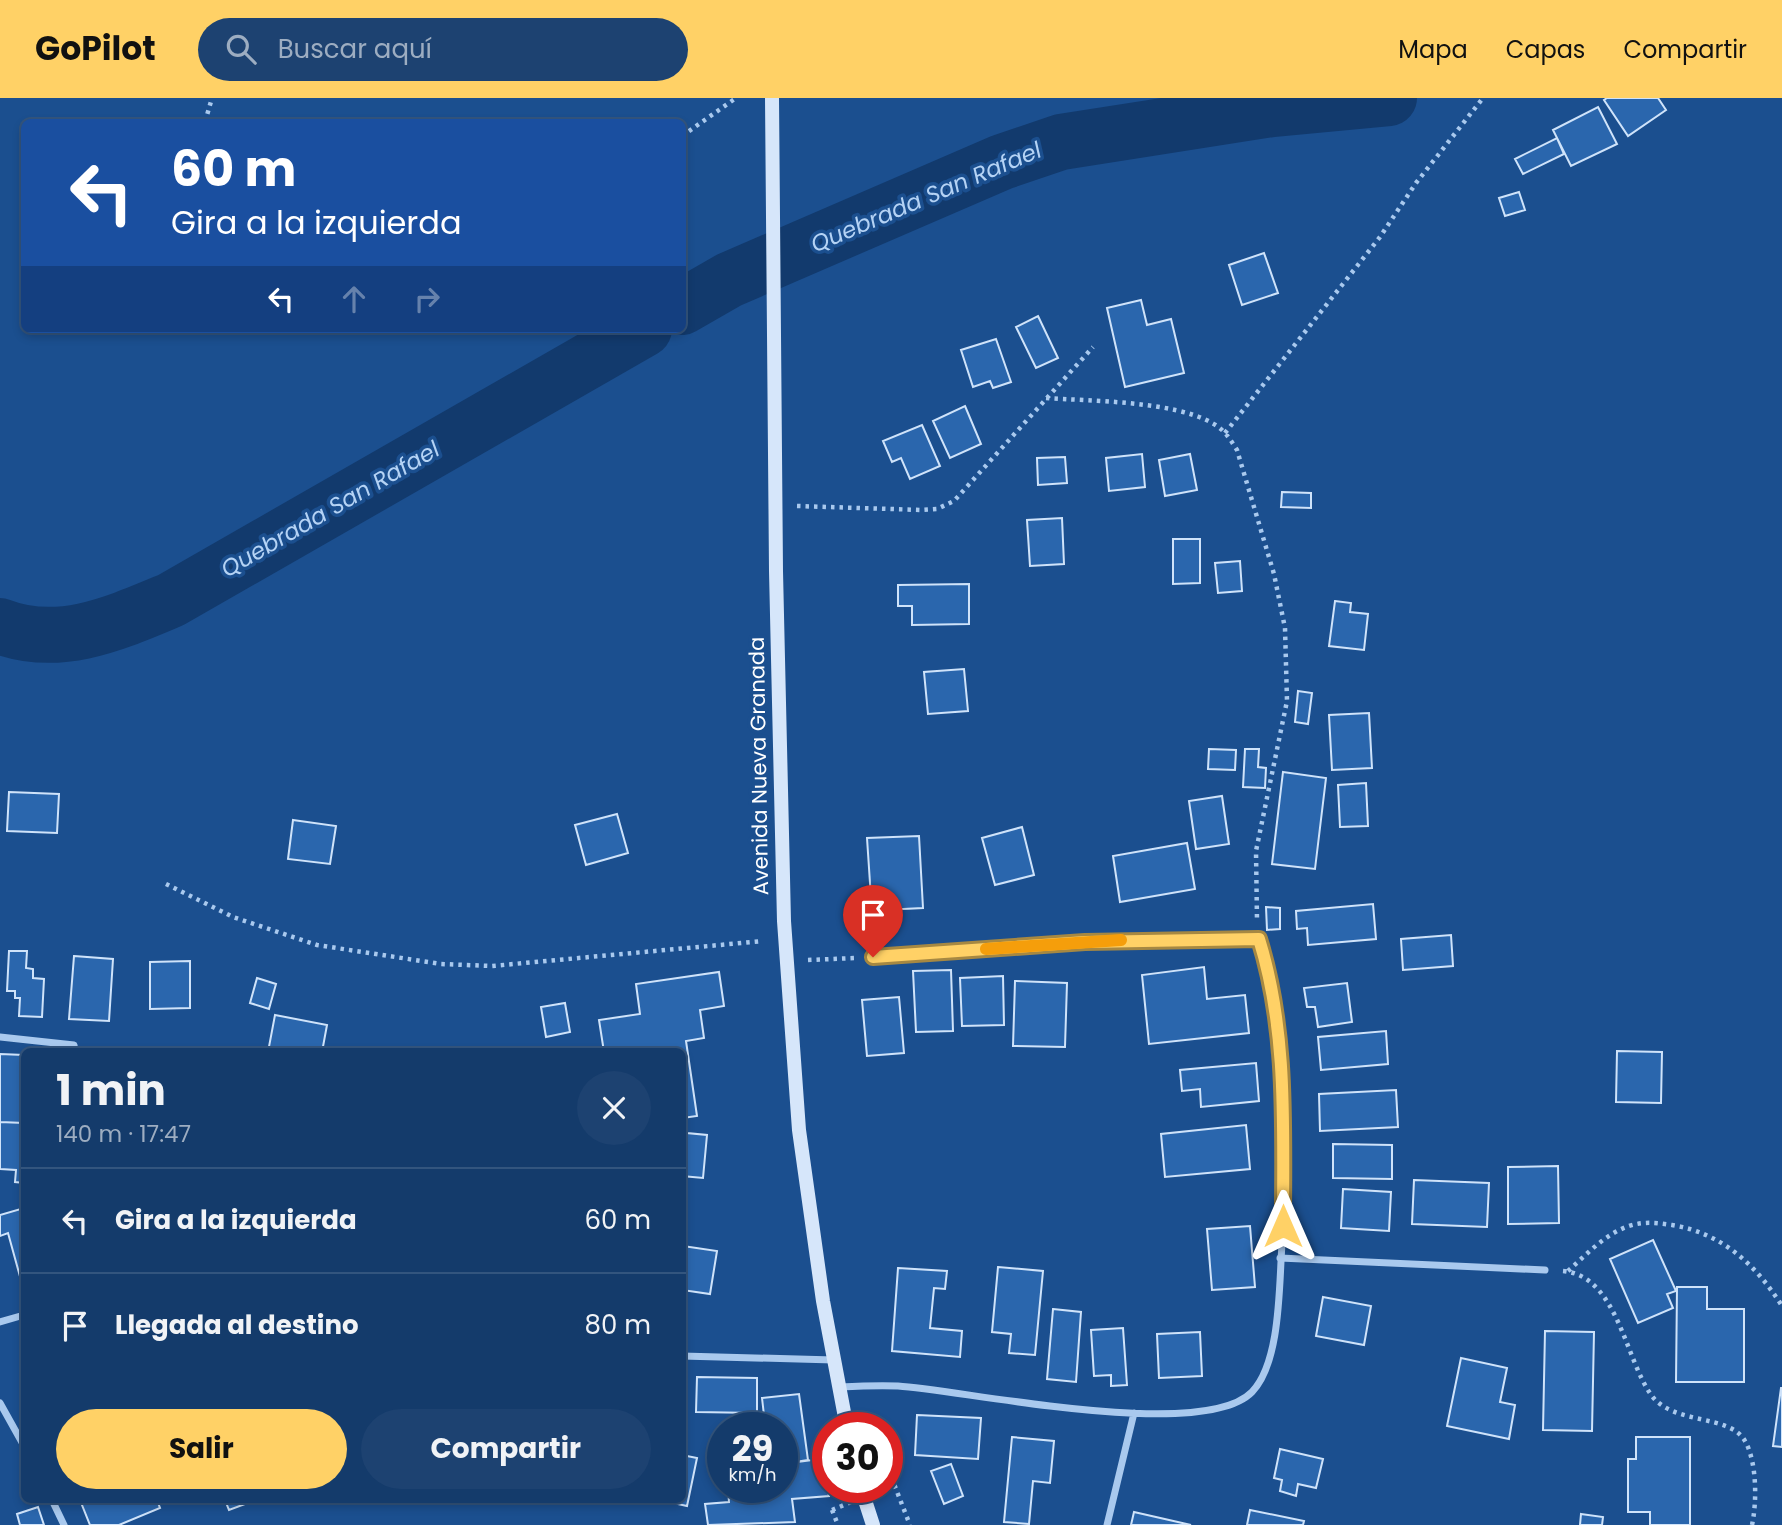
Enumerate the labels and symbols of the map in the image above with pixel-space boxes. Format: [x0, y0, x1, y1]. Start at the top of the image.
water label: Quebrada San Rafael [806, 134, 1047, 260]
water label: Quebrada San Rafael [215, 433, 446, 585]
street label: Avenida Nueva Granada [742, 636, 775, 896]
pin [843, 885, 903, 957]
position arrow [1246, 1189, 1320, 1263]
speed limit sign: 30 [812, 1412, 903, 1503]

